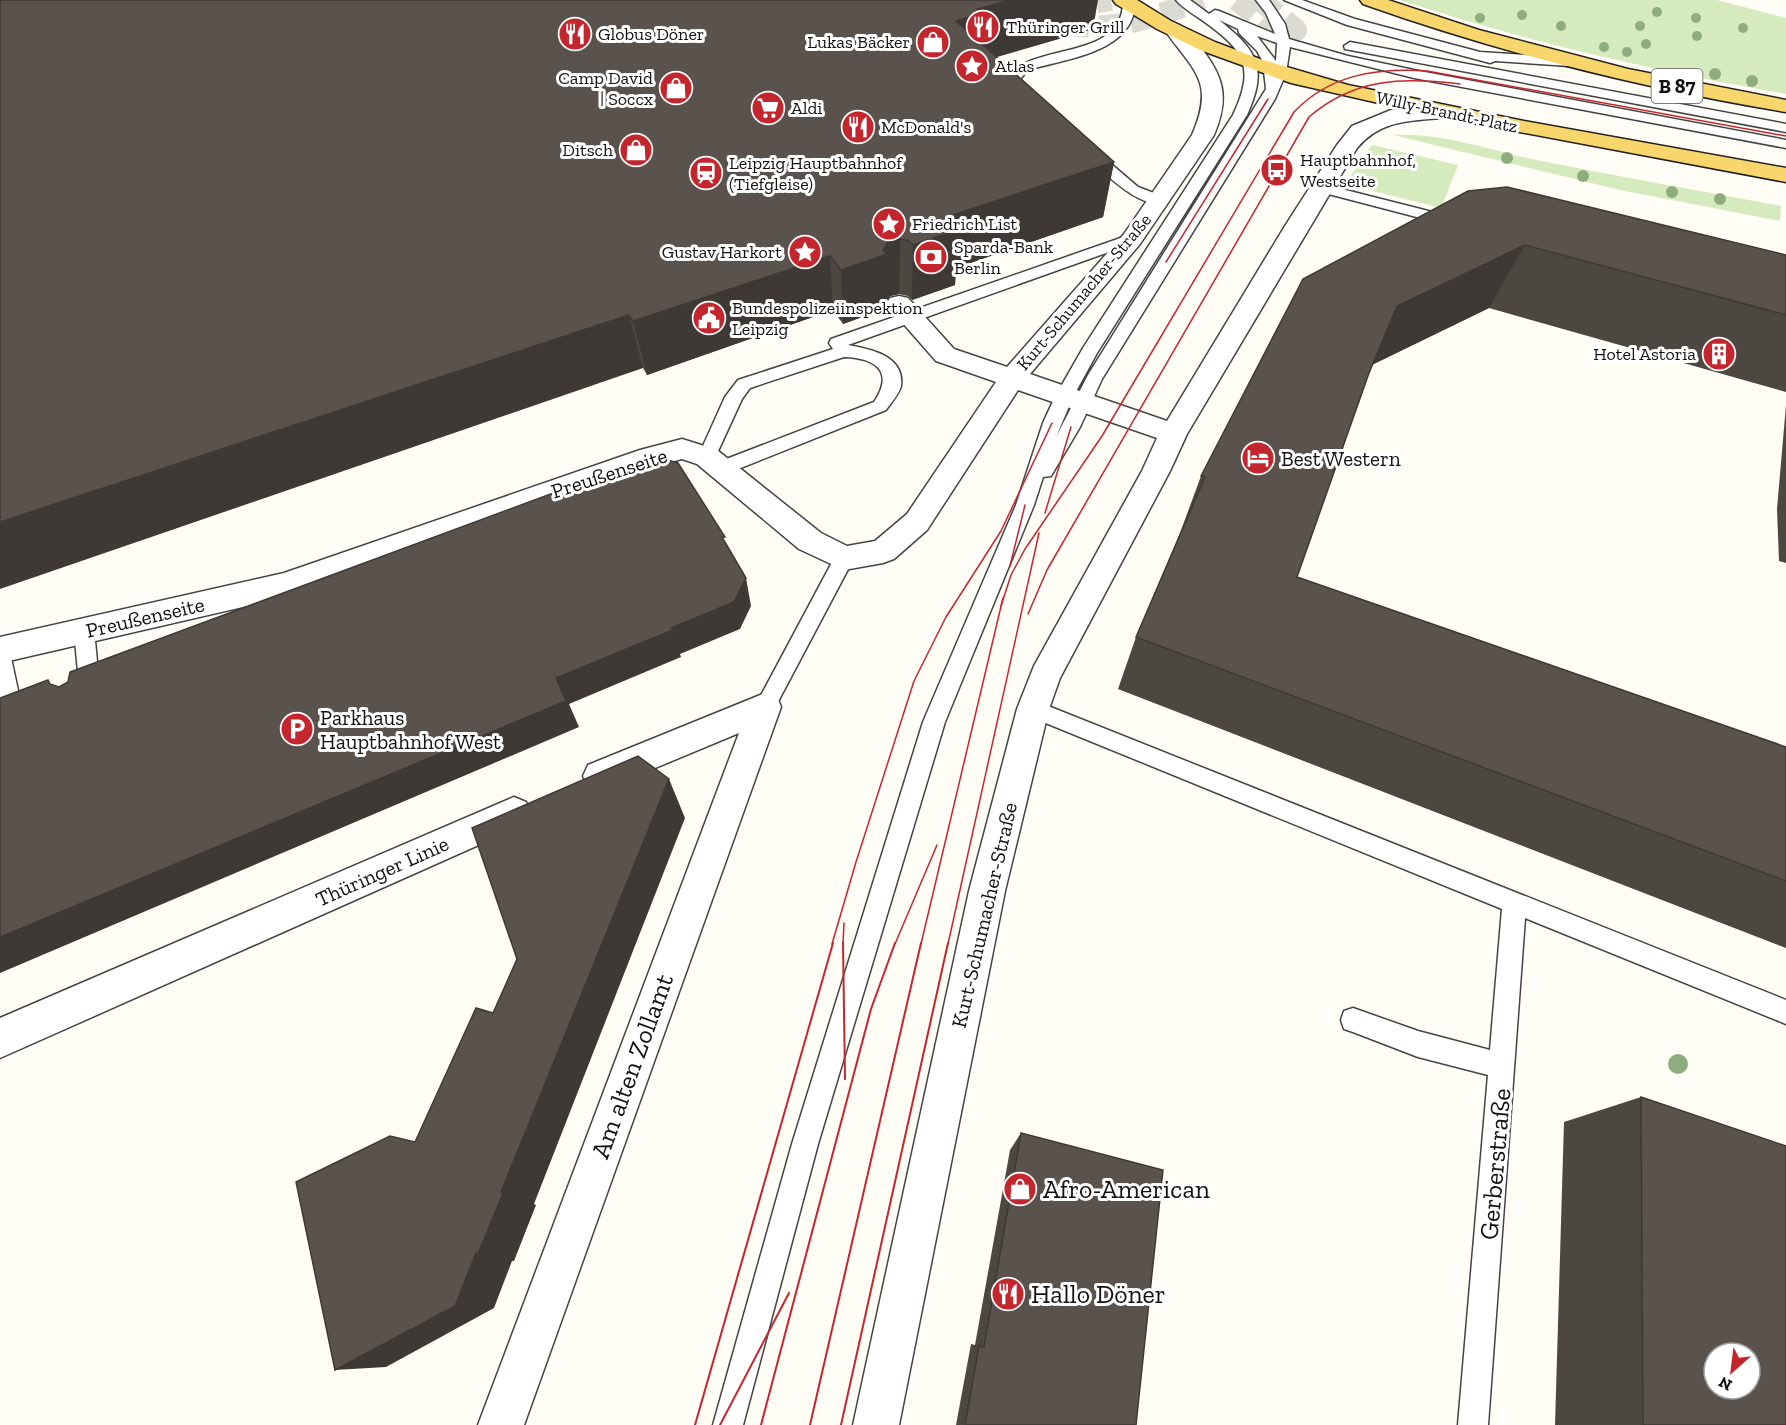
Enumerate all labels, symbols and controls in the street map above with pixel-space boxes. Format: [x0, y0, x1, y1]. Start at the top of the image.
restaurant icon: Thüringer Grill [965, 9, 1001, 45]
restaurant icon: Globus Döner [557, 16, 593, 52]
place label: Thüringer Grill [1006, 16, 1125, 38]
place label: Globus Döner [598, 23, 704, 45]
shop icon: Lukas Bäcker [915, 24, 951, 60]
place label: Lukas Bäcker [807, 31, 910, 53]
place icon: Atlas [954, 48, 990, 84]
place label: Atlas [995, 55, 1035, 77]
place label: Camp David | Soccx [558, 67, 653, 110]
road number: B 87 [1652, 69, 1702, 103]
shop icon: Camp David | Soccx [658, 70, 694, 106]
street label: Willy-Brandt-Platz [1374, 86, 1520, 138]
supermarket icon: Aldi [750, 90, 786, 126]
place label: Aldi [791, 97, 822, 119]
restaurant icon: McDonald's [840, 109, 876, 145]
place label: McDonald's [881, 116, 971, 138]
shop icon: Ditsch [618, 132, 654, 168]
place label: Ditsch [562, 139, 613, 161]
place label: Hauptbahnhof, Westseite [1300, 149, 1416, 192]
place label: Leipzig Hauptbahnhof (Tiefgleise) [729, 152, 903, 195]
bus stop icon: Hauptbahnhof, Westseite [1259, 152, 1295, 188]
station icon: Leipzig Hauptbahnhof (Tiefgleise) [688, 155, 724, 191]
place icon: Friedrich List [871, 206, 907, 242]
street label: Kurt-Schumacher-Straße [1012, 209, 1156, 375]
place label: Friedrich List [912, 213, 1018, 235]
place icon: Gustav Harkort [787, 234, 823, 270]
place label: Sparda-Bank Berlin [954, 236, 1054, 279]
bank icon: Sparda-Bank Berlin [913, 239, 949, 275]
place label: Gustav Harkort [662, 241, 782, 263]
place label: Bundespolizeiinspektion Leipzig [732, 297, 923, 340]
public building icon: Bundespolizeiinspektion Leipzig [691, 300, 727, 336]
building icon: Hotel Astoria [1701, 336, 1737, 372]
place label: Hotel Astoria [1593, 343, 1696, 365]
hotel icon: Best Western [1240, 440, 1276, 476]
street label: Preußenseite [548, 442, 670, 504]
place label: Best Western [1281, 446, 1401, 471]
street label: Preußenseite [83, 591, 207, 643]
place label: Parkhaus Hauptbahnhof West [320, 705, 501, 754]
parking icon: Parkhaus Hauptbahnhof West [279, 711, 315, 747]
street label: Kurt-Schumacher-Straße [946, 800, 1022, 1030]
street label: Thüringer Linie [312, 830, 453, 912]
street label: Am alten Zollamt [584, 969, 680, 1163]
street label: Gerberstraße [1472, 1087, 1518, 1241]
shop icon: Afro-American [1002, 1171, 1038, 1207]
place label: Afro-American [1043, 1173, 1210, 1205]
restaurant icon: Hallo Döner [990, 1276, 1026, 1312]
place label: Hallo Döner [1031, 1278, 1166, 1310]
north arrow [1702, 1341, 1762, 1401]
text: N [1715, 1373, 1735, 1395]

